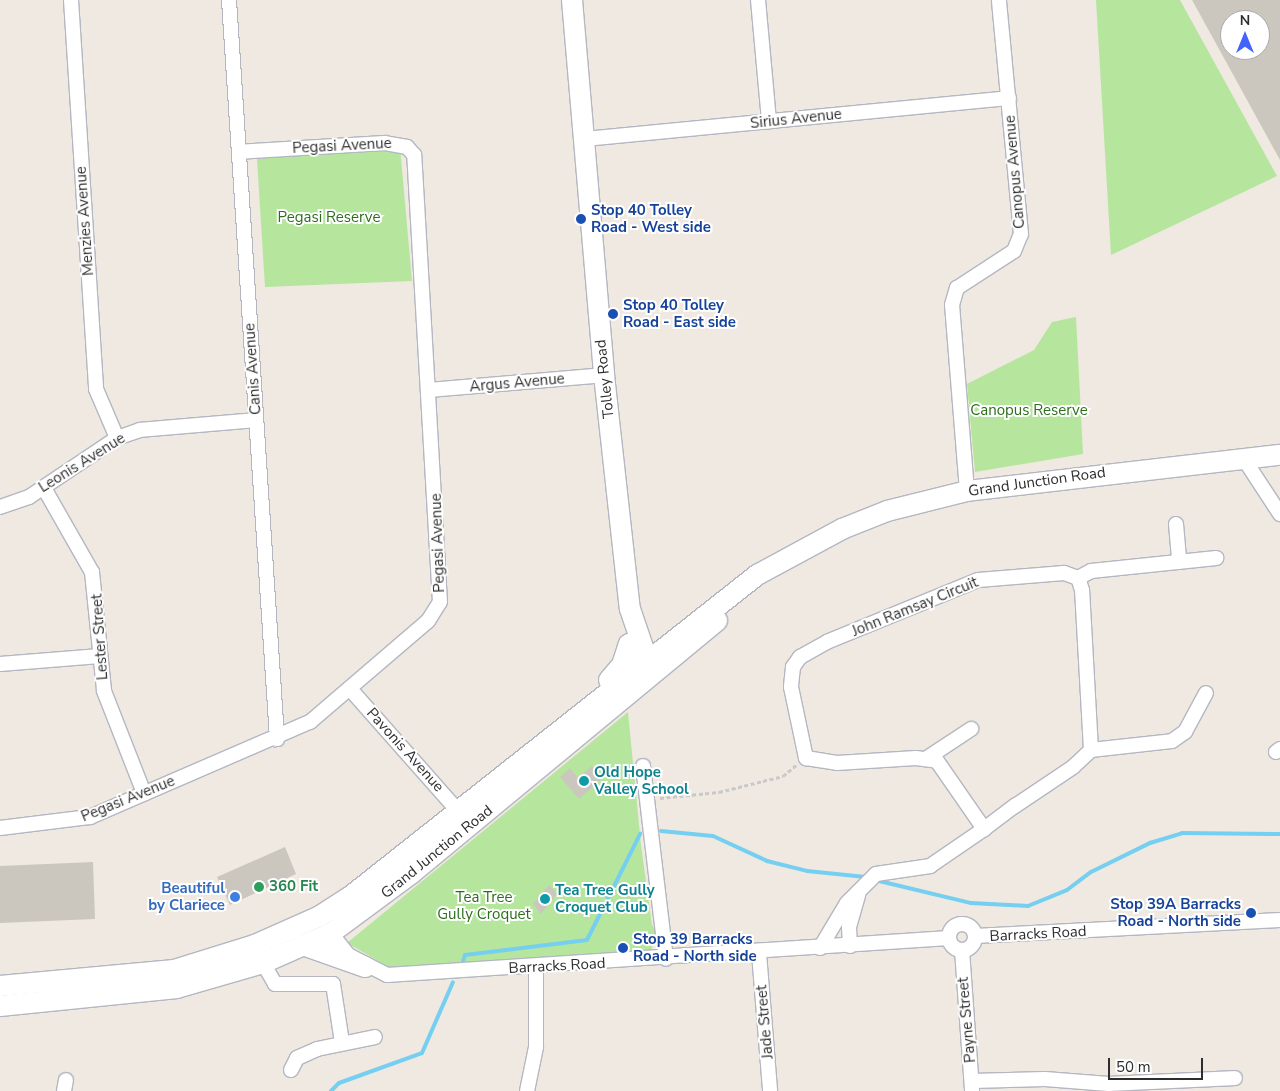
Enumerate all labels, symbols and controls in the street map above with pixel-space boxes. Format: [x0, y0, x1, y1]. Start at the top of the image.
north arrow [1220, 10, 1270, 60]
text: N [1240, 11, 1250, 30]
street label: Sirius Avenue [749, 105, 843, 133]
street label: Canopus Avenue [1001, 114, 1029, 230]
street label: Pegasi Avenue [292, 134, 392, 158]
street label: Menzies Avenue [72, 166, 98, 276]
place label: Stop 40 Tolley Road - West side [591, 201, 711, 236]
park label: Pegasi Reserve [278, 209, 380, 227]
marker: Stop 40 Tolley Road - West side [575, 213, 587, 225]
place label: Stop 40 Tolley Road - East side [623, 296, 736, 331]
marker: Stop 40 Tolley Road - East side [607, 308, 619, 320]
street label: Canis Avenue [241, 323, 265, 415]
street label: Tolley Road [592, 339, 618, 419]
street label: Argus Avenue [469, 370, 565, 396]
park label: Canopus Reserve [970, 402, 1088, 420]
street label: Leonis Avenue [35, 429, 129, 497]
street label: Grand Junction Road [967, 463, 1107, 501]
street label: Pegasi Avenue [427, 493, 449, 593]
street label: John Ramsay Circuit [849, 573, 981, 641]
street label: Lester Street [88, 593, 112, 681]
street label: Pavonis Avenue [362, 704, 448, 796]
place label: Old Hope Valley School [594, 763, 689, 798]
street label: Pegasi Avenue [79, 772, 177, 826]
marker: Old Hope Valley School [578, 775, 590, 787]
street label: Grand Junction Road [378, 801, 496, 903]
place label: 360 Fit [269, 878, 318, 896]
place label: Beautiful by Clariece [148, 879, 225, 914]
marker: 360 Fit [253, 881, 265, 893]
place label: Tea Tree Gully Croquet Club [555, 881, 655, 916]
park label: Tea Tree Gully Croquet [437, 888, 531, 923]
marker: Beautiful by Clariece [229, 891, 241, 903]
marker: Tea Tree Gully Croquet Club [539, 893, 551, 905]
place label: Stop 39A Barracks Road - North side [1110, 895, 1241, 930]
marker: Stop 39A Barracks Road - North side [1245, 907, 1257, 919]
street label: Barracks Road [989, 922, 1087, 946]
place label: Stop 39 Barracks Road - North side [633, 930, 757, 965]
marker: Stop 39 Barracks Road - North side [617, 942, 629, 954]
street label: Barracks Road [508, 954, 606, 978]
street label: Payne Street [954, 976, 980, 1064]
street label: Jade Street [753, 984, 777, 1060]
scale bar [1110, 1048, 1205, 1080]
text: 50 m [1116, 1057, 1151, 1077]

